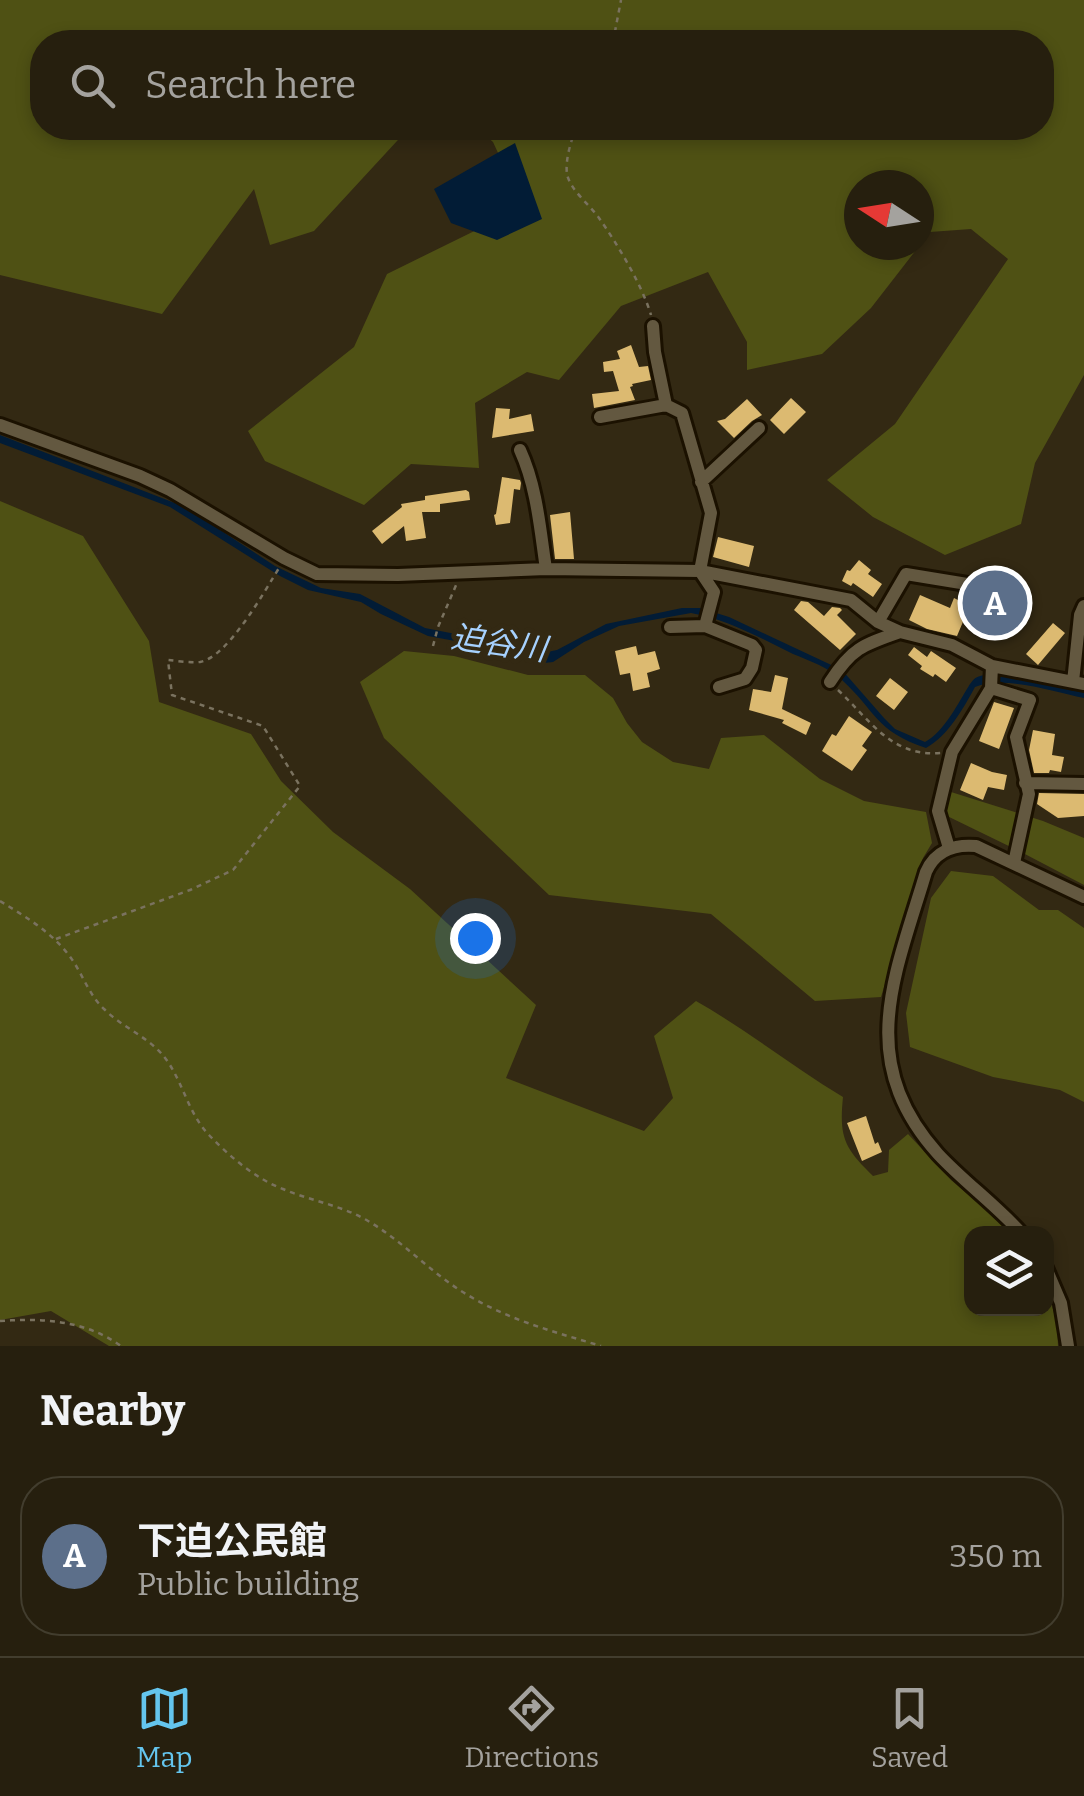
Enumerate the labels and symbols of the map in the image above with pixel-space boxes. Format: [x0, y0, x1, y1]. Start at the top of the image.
north arrow [844, 170, 934, 260]
pin: A [962, 566, 1028, 640]
water label: 迫谷川 [449, 618, 552, 669]
your location [450, 913, 501, 964]

